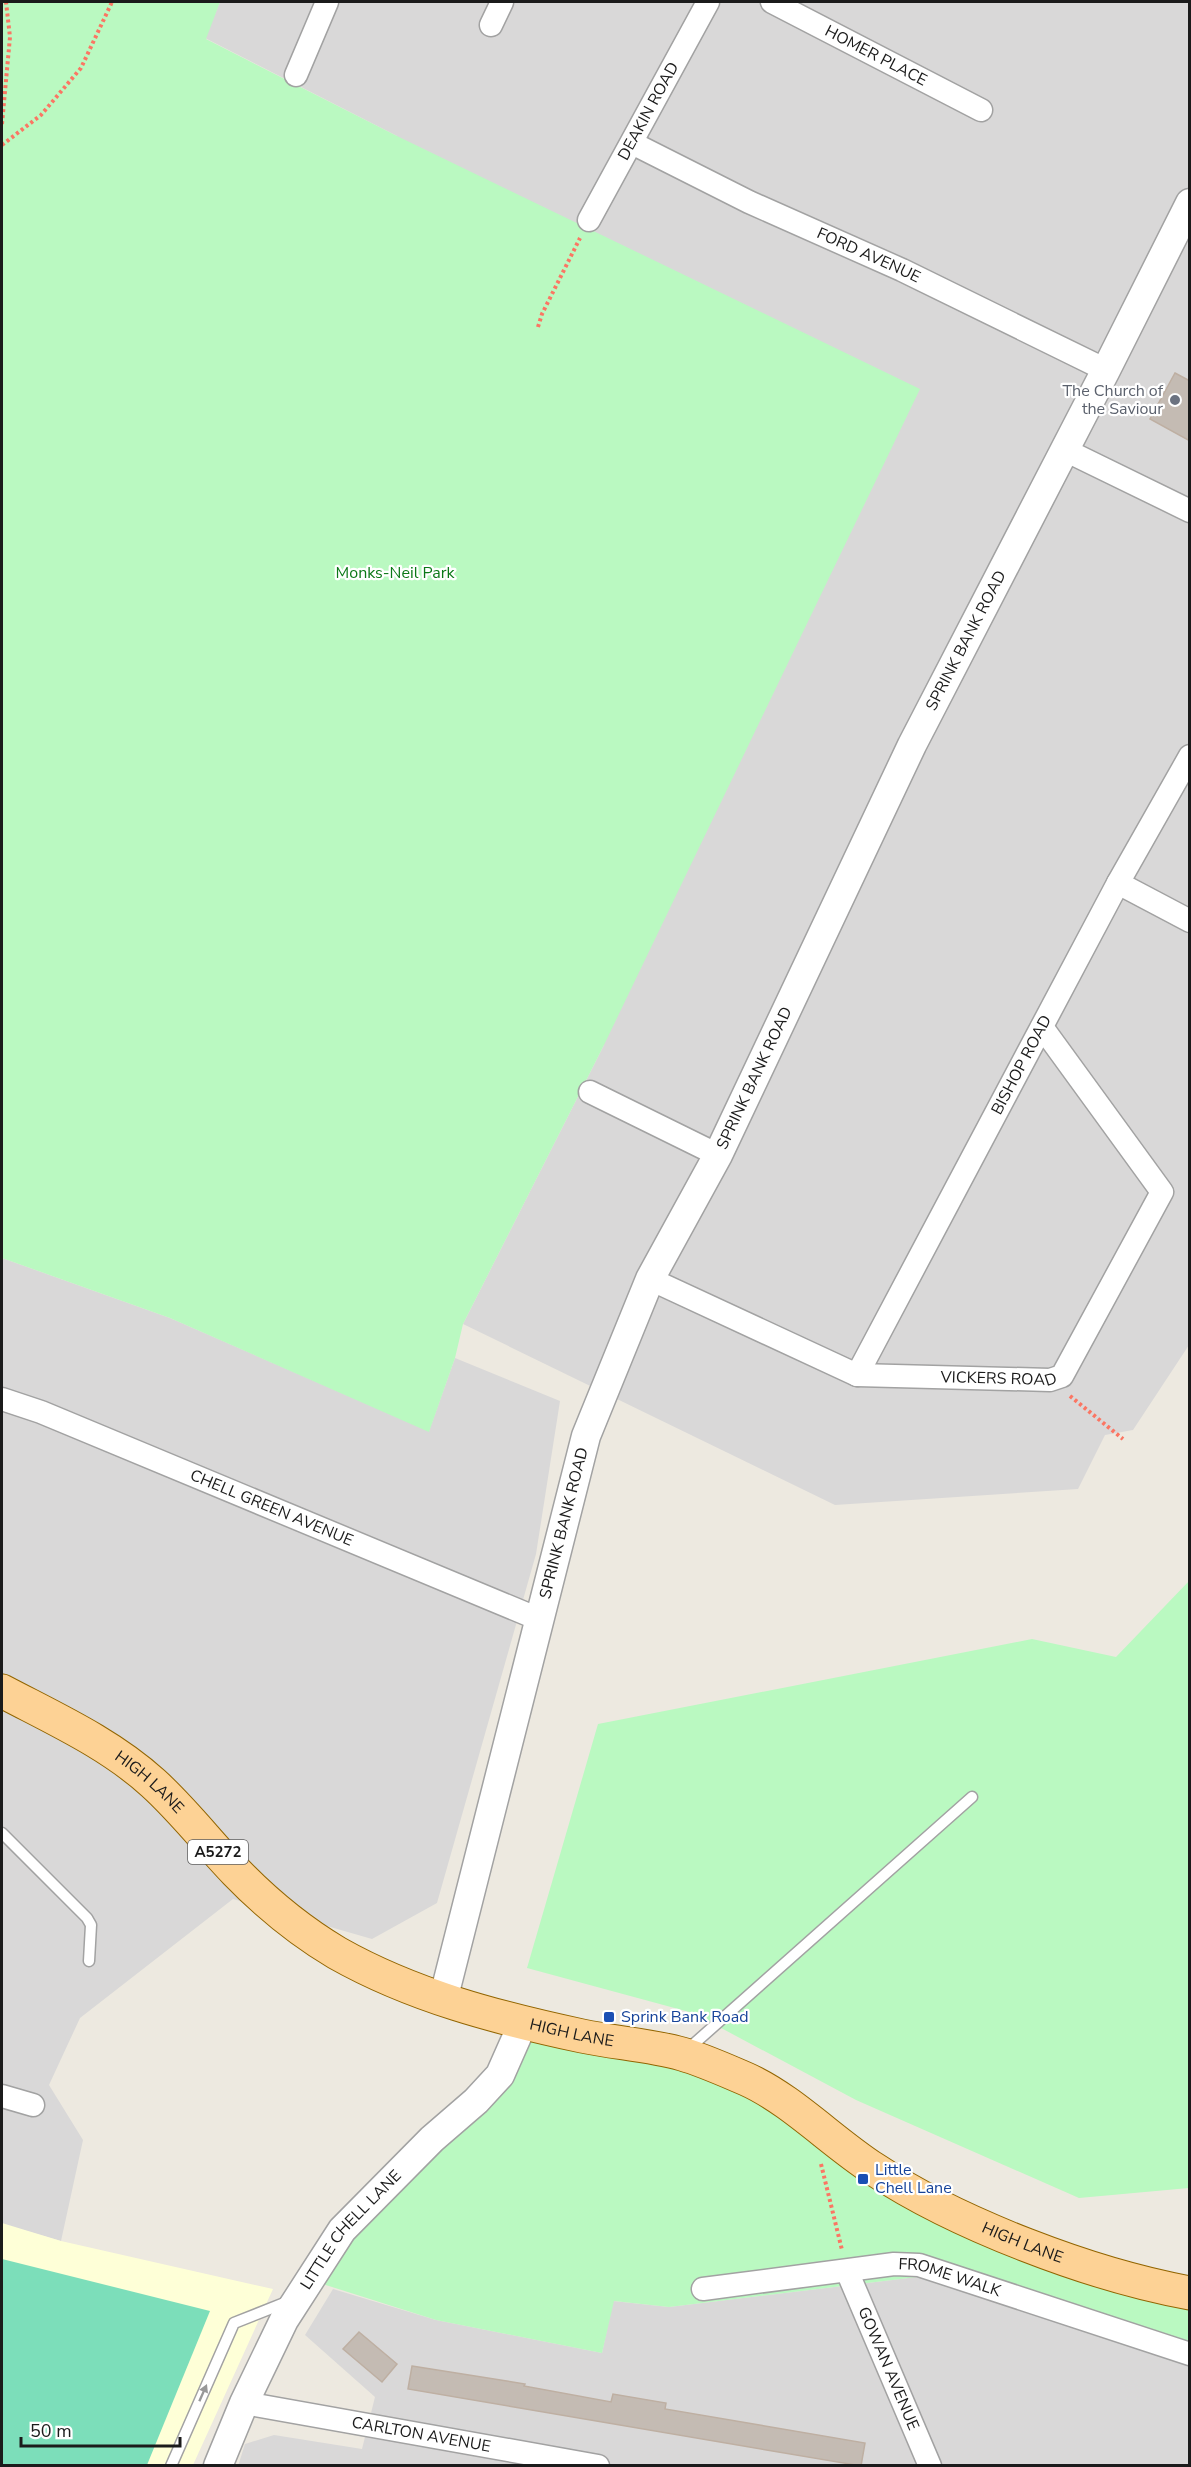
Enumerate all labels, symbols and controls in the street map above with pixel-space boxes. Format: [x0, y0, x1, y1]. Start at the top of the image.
street label: HOMER PLACE [821, 20, 931, 91]
street label: DEAKIN ROAD [613, 58, 684, 164]
street label: FORD AVENUE [813, 222, 924, 288]
place label: The Church of the Saviour [1062, 380, 1164, 420]
marker: The Church of the Saviour [1168, 393, 1182, 407]
park label: Monks-Neil Park [336, 562, 455, 584]
street label: SPRINK BANK ROAD [921, 566, 1012, 715]
street label: SPRINK BANK ROAD [711, 1003, 798, 1153]
street label: BISHOP ROAD [986, 1011, 1057, 1119]
street label: VICKERS ROAD [939, 1366, 1060, 1392]
street label: SPRINK BANK ROAD [534, 1445, 594, 1601]
street label: CHELL GREEN AVENUE [187, 1464, 357, 1552]
street label: HIGH LANE [110, 1746, 189, 1818]
road number: A5272 [188, 1840, 248, 1864]
place label: Sprink Bank Road [621, 2006, 749, 2028]
marker: Sprink Bank Road [602, 2010, 616, 2024]
street label: HIGH LANE [527, 2014, 615, 2052]
place label: Little Chell Lane [875, 2159, 952, 2199]
street label: LITTLE CHELL LANE [295, 2165, 406, 2294]
marker: Little Chell Lane [856, 2172, 870, 2186]
street label: HIGH LANE [978, 2217, 1066, 2269]
street label: FROME WALK [898, 2253, 1004, 2302]
street label: GOWAN AVENUE [853, 2303, 924, 2434]
one-way arrow [198, 2383, 208, 2401]
scale bar [21, 2410, 180, 2448]
street label: CARLTON AVENUE [350, 2411, 492, 2458]
text: 50 m [30, 2419, 72, 2443]

